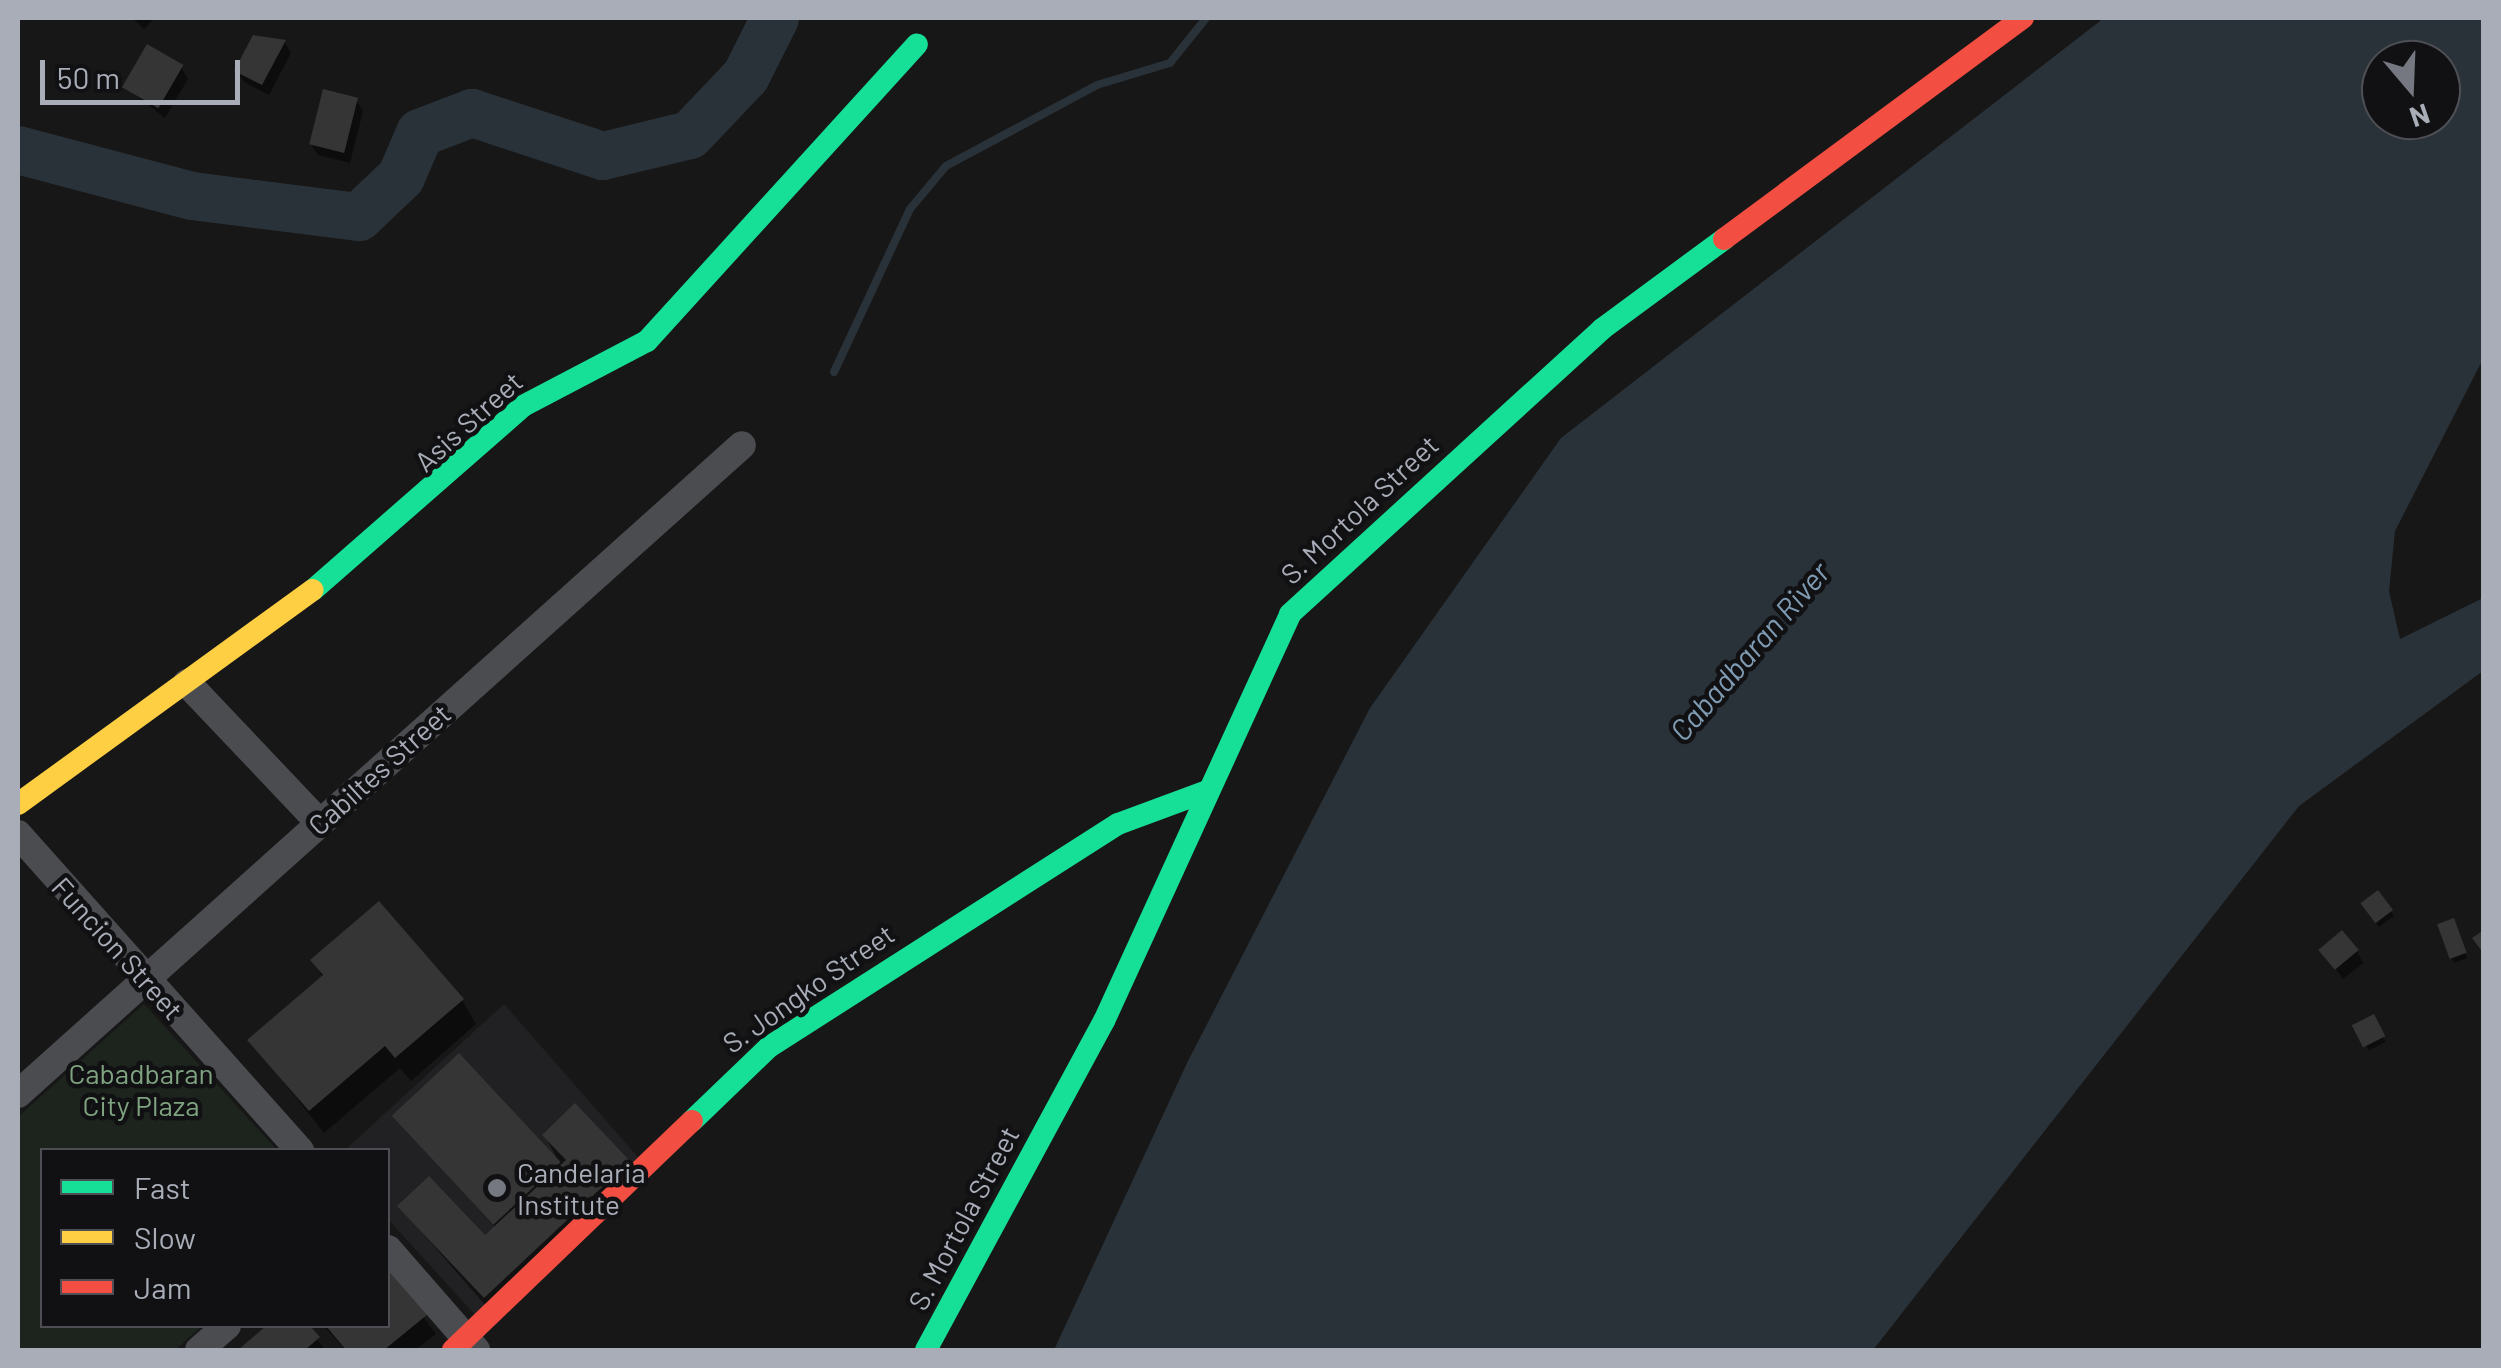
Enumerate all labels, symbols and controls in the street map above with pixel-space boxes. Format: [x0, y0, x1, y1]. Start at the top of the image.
scale bar [45, 40, 245, 102]
north arrow [2361, 40, 2461, 140]
text: 50 m [57, 59, 120, 95]
text: N [2406, 97, 2434, 136]
street label: Asis Street [407, 364, 529, 478]
street label: S. Mortola Street [1273, 427, 1445, 591]
water label: Cabadbaran River [1662, 554, 1836, 748]
street label: Cabiltes Street [301, 696, 457, 842]
street label: Funcion Street [45, 870, 191, 1026]
street label: S. Jongko Street [716, 916, 900, 1060]
park label: Cabadbaran City Plaza [68, 1056, 214, 1122]
street label: S. Mortola Street [901, 1120, 1025, 1316]
legend [40, 1148, 390, 1328]
place label: Candelaria Institute [517, 1155, 646, 1221]
text: Fast [134, 1169, 191, 1205]
marker: Candelaria Institute [486, 1177, 508, 1199]
text: Slow [134, 1219, 196, 1255]
text: Jam [134, 1269, 191, 1305]

